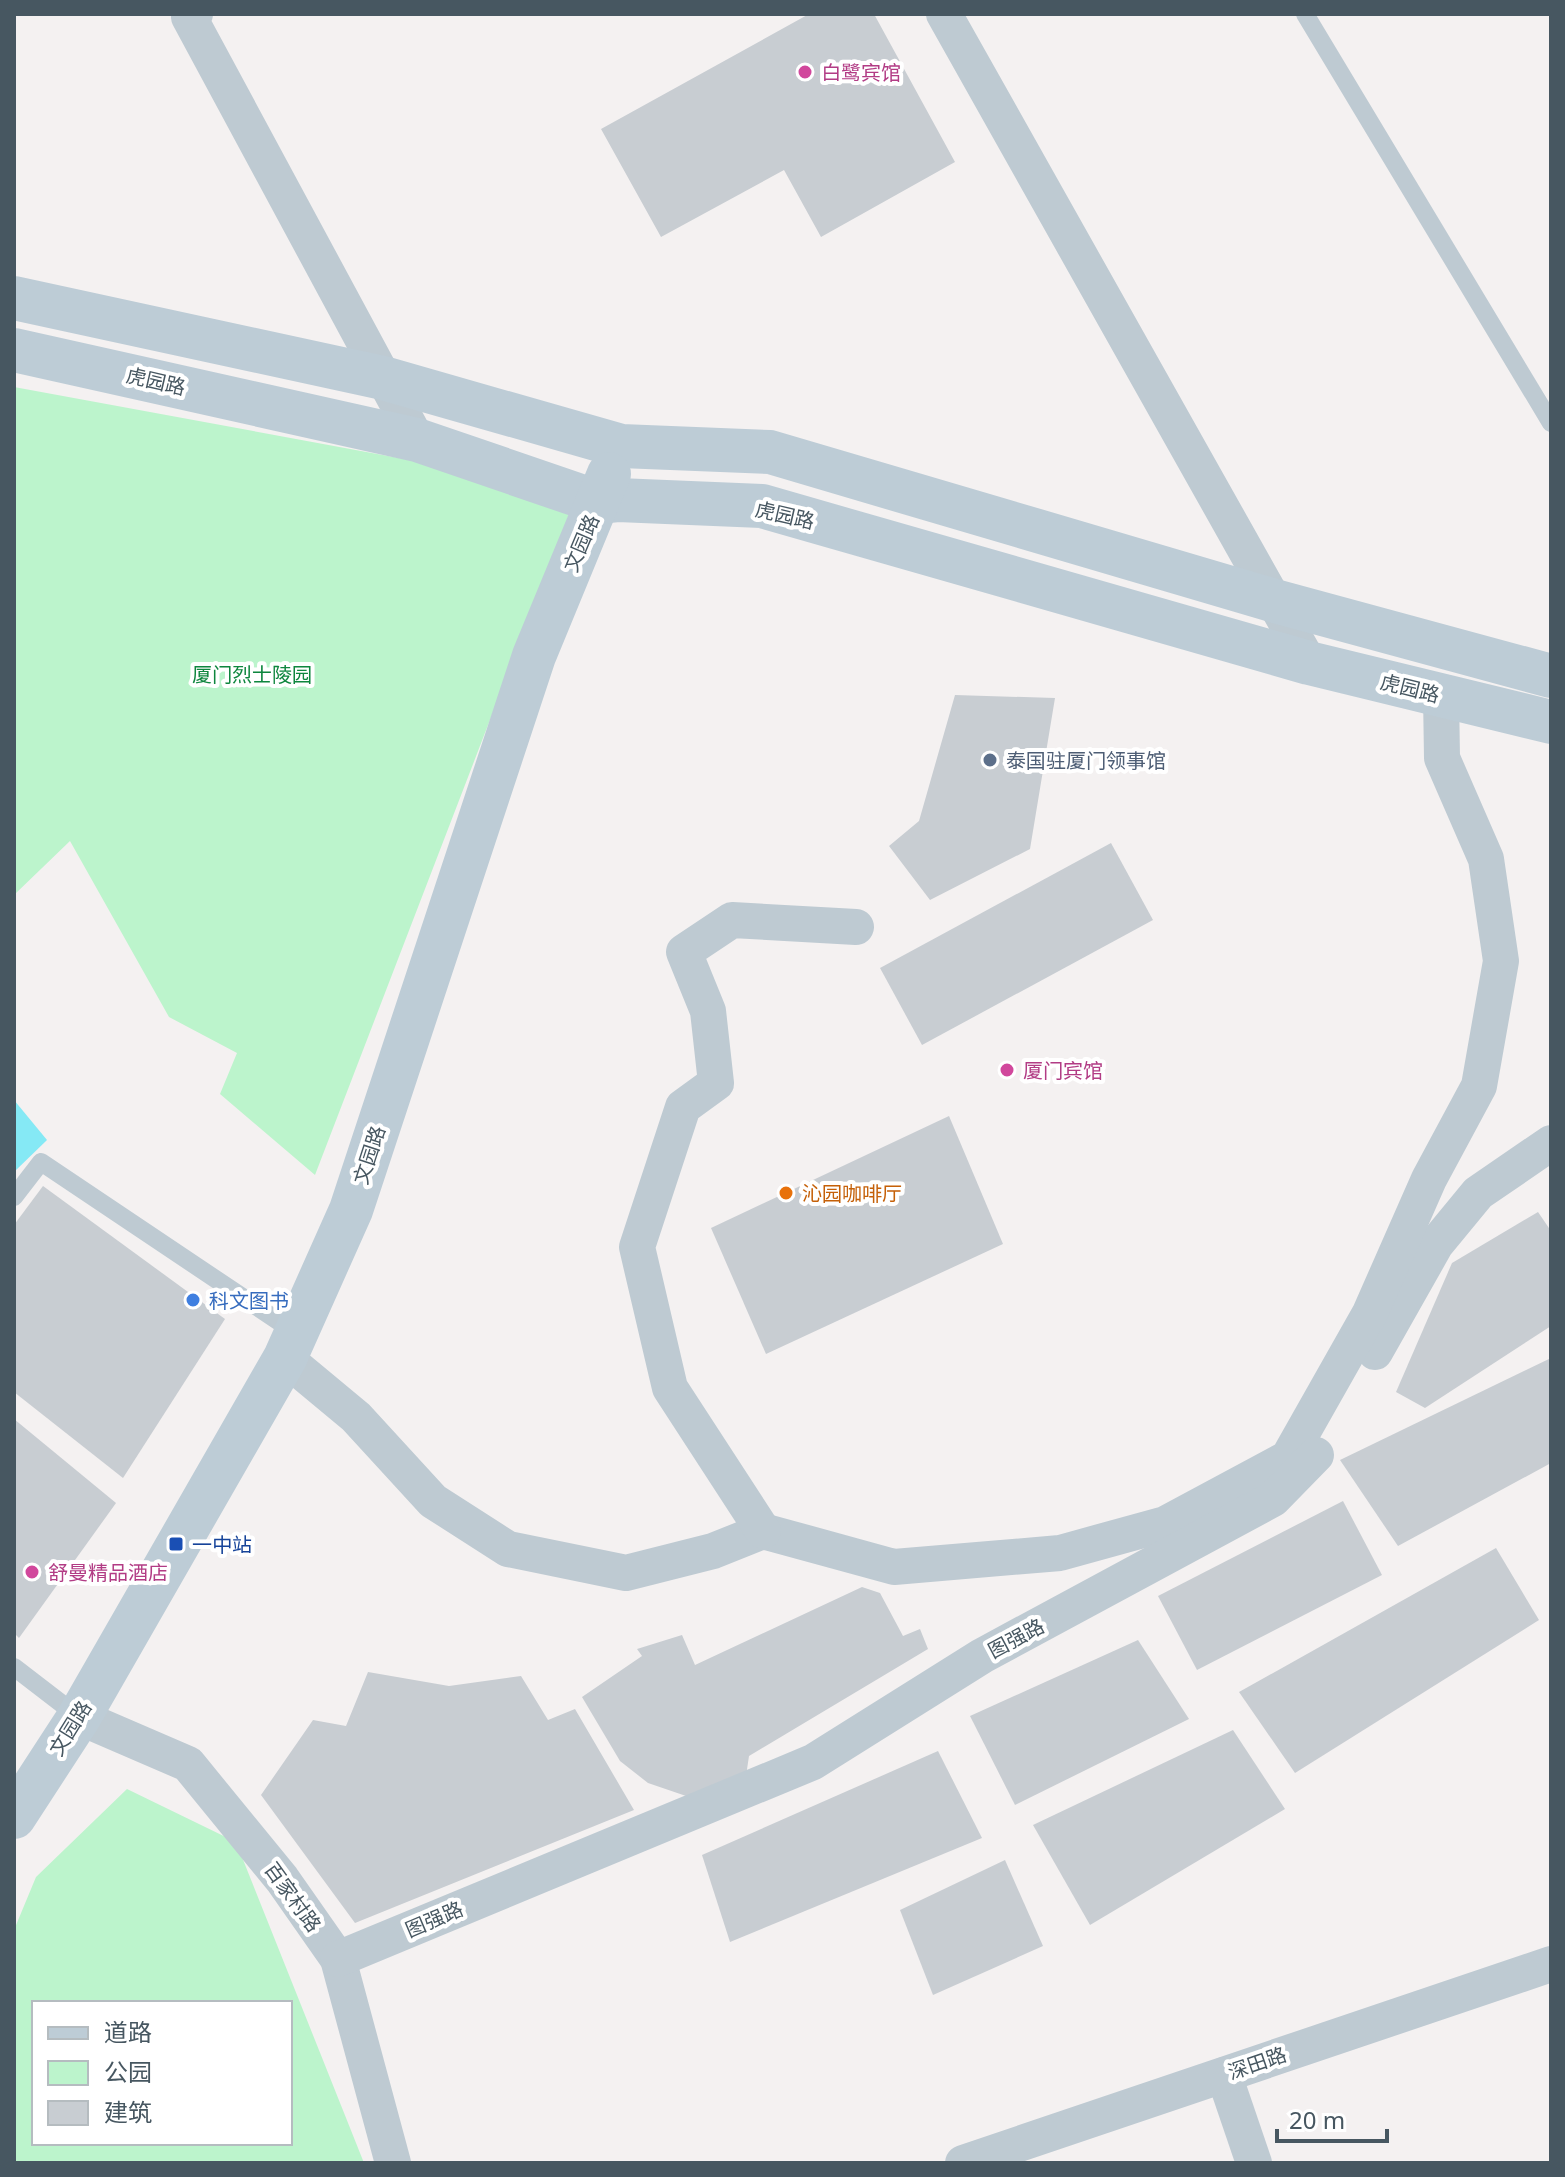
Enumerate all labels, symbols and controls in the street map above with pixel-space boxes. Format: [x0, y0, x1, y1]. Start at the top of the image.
place label: 白鹭宾馆 [821, 59, 901, 86]
marker: 白鹭宾馆 [796, 63, 814, 81]
street label: 虎园路 [124, 361, 188, 401]
street label: 虎园路 [753, 495, 817, 535]
street label: 文园路 [557, 510, 605, 576]
park label: 厦门烈士陵园 [192, 661, 312, 688]
street label: 虎园路 [1378, 668, 1442, 708]
place label: 泰国驻厦门领事馆 [1006, 747, 1166, 774]
marker: 泰国驻厦门领事馆 [981, 751, 999, 769]
place label: 厦门宾馆 [1023, 1057, 1103, 1084]
marker: 厦门宾馆 [998, 1061, 1016, 1079]
street label: 文园路 [347, 1122, 391, 1188]
place label: 沁园咖啡厅 [802, 1180, 902, 1207]
marker: 沁园咖啡厅 [777, 1184, 795, 1202]
place label: 科文图书 [209, 1287, 289, 1314]
marker: 科文图书 [184, 1291, 202, 1309]
place label: 一中站 [192, 1531, 252, 1558]
marker: 一中站 [167, 1535, 185, 1553]
place label: 舒曼精品酒店 [48, 1559, 168, 1586]
marker: 舒曼精品酒店 [23, 1563, 41, 1581]
street label: 图强路 [983, 1612, 1049, 1664]
street label: 文园路 [43, 1695, 97, 1761]
street label: 百家村路 [259, 1857, 327, 1937]
street label: 图强路 [401, 1895, 467, 1943]
legend [32, 2001, 292, 2145]
text: 道路 [104, 2015, 152, 2048]
street label: 深田路 [1224, 2040, 1290, 2086]
text: 公园 [104, 2055, 152, 2088]
scale bar [1277, 2093, 1387, 2143]
text: 建筑 [104, 2095, 152, 2128]
text: 20 m [1289, 2103, 1345, 2136]

